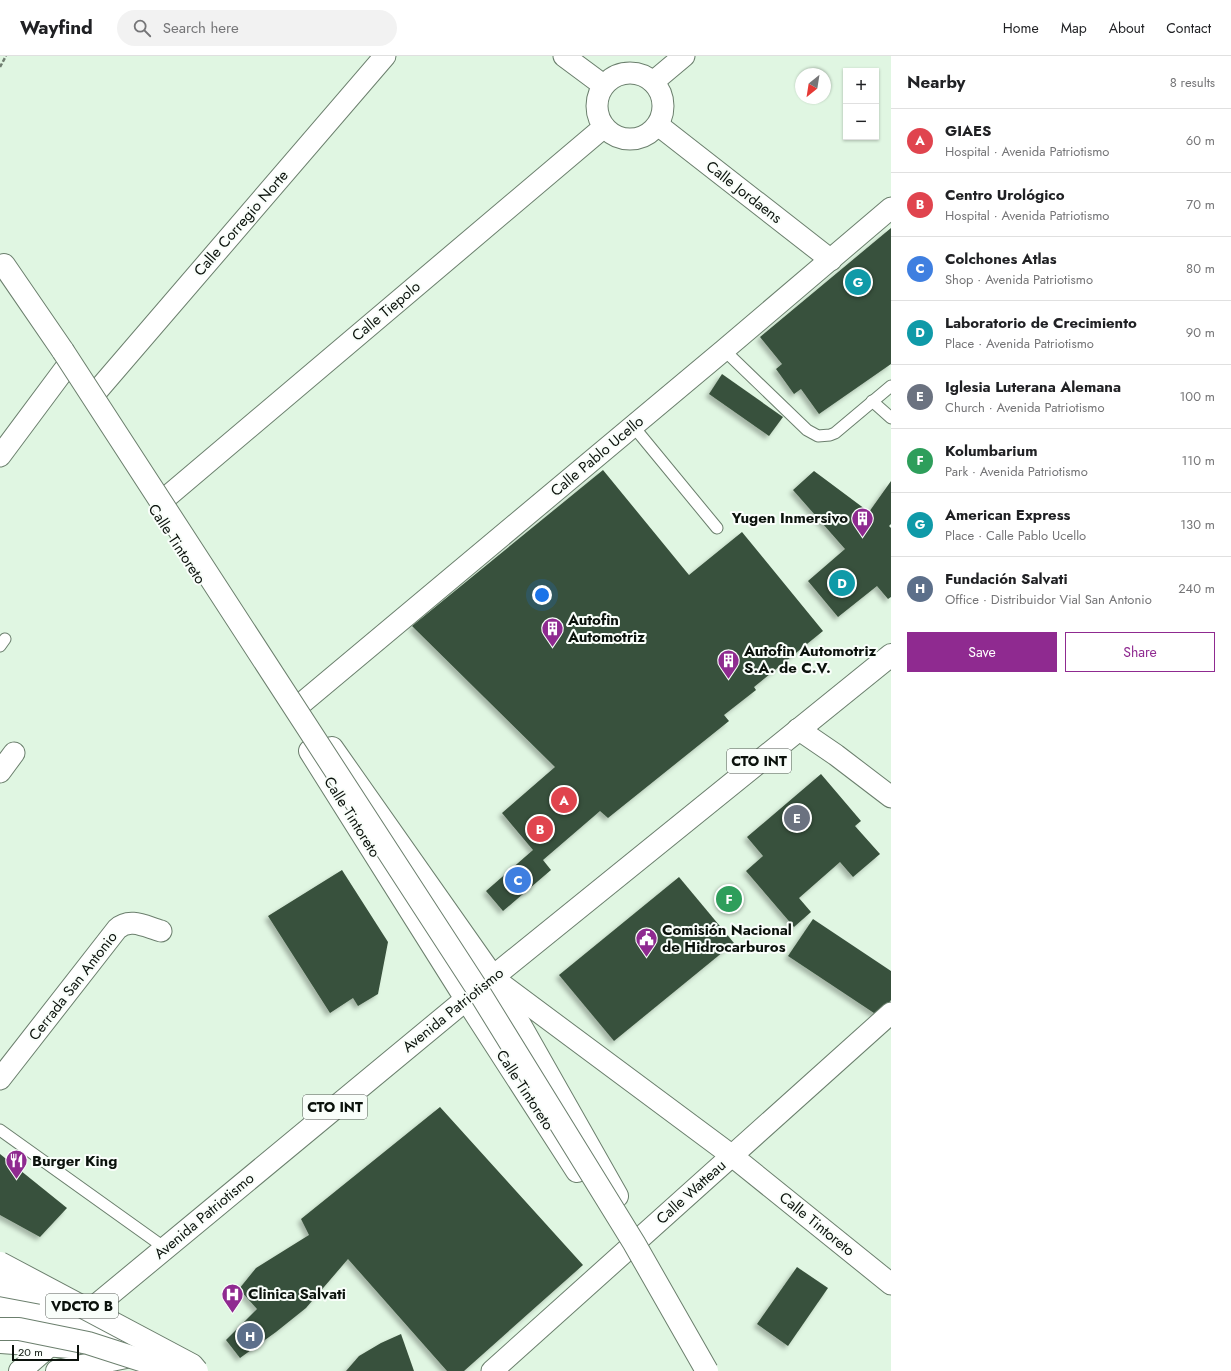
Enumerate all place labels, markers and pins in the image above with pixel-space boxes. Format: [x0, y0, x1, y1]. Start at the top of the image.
pin: G [845, 267, 871, 297]
building icon: Yugen Inmersivo [850, 505, 876, 538]
place label: Yugen Inmersivo [731, 507, 848, 529]
pin: D [829, 568, 855, 598]
place label: Autofin Automotriz [567, 609, 645, 648]
building icon: Autofin Automotriz [540, 616, 566, 649]
place label: Autofin Automotriz S.A. de C.V. [743, 640, 877, 679]
building icon: Autofin Automotriz S.A. de C.V. [716, 647, 742, 680]
pin: A [551, 785, 577, 815]
pin: E [784, 803, 810, 833]
pin: B [527, 814, 553, 844]
pin: C [505, 865, 531, 895]
pin: F [716, 884, 742, 914]
place label: Comisión Nacional de Hidrocarburos [662, 919, 792, 958]
public building icon: Comisión Nacional de Hidrocarburos [633, 926, 659, 959]
restaurant icon: Burger King [4, 1148, 30, 1181]
place label: Burger King [32, 1150, 117, 1172]
hospital icon: Clinica Salvati [220, 1281, 246, 1314]
place label: Clinica Salvati [248, 1283, 346, 1305]
pin: H [237, 1321, 263, 1351]

